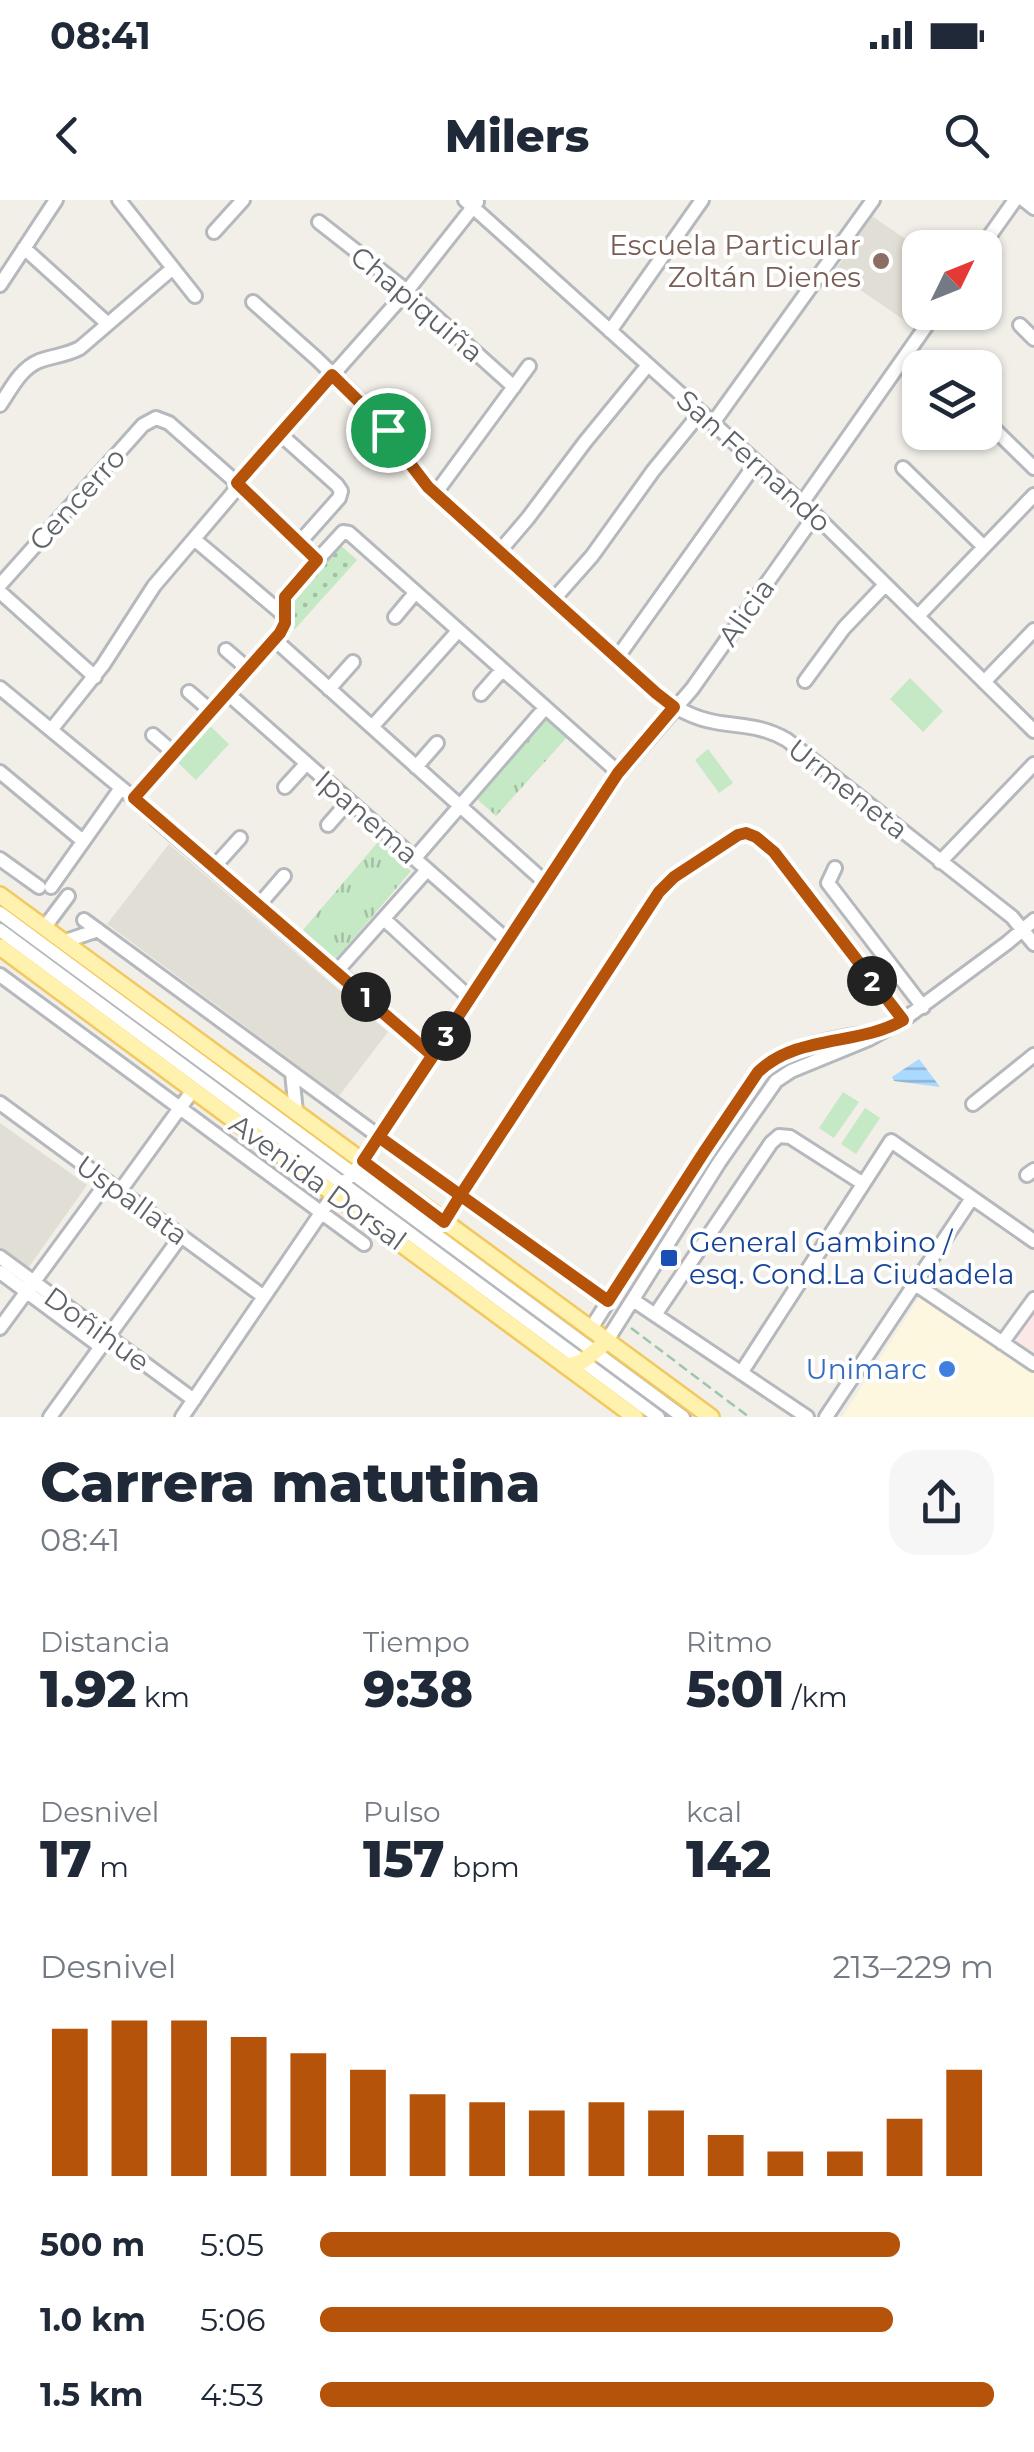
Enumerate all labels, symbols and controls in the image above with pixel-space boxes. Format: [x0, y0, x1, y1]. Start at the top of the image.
text: 08:41 [50, 12, 151, 59]
icon: back [40, 108, 95, 163]
text: Milers [445, 108, 589, 163]
icon: search [939, 108, 994, 163]
place label: Escuela Particular Zoltán Dienes [609, 228, 861, 294]
north arrow [902, 230, 1002, 330]
map controls [902, 230, 1002, 450]
street label: Chapiquiña [344, 239, 490, 369]
marker: Escuela Particular Zoltán Dienes [870, 250, 892, 272]
button: layers [902, 350, 1002, 450]
street label: San Fernando [670, 383, 838, 539]
pin [346, 388, 431, 473]
icon: arrive [361, 403, 416, 458]
street label: Cencerro [22, 440, 132, 558]
street label: Alicia [711, 572, 781, 652]
street label: Urmeneta [781, 732, 915, 846]
street label: Ipanema [308, 763, 426, 871]
pin: 2 [847, 956, 897, 1006]
text: 2 [864, 964, 880, 998]
pin: 1 [341, 972, 391, 1022]
text: 1 [361, 980, 371, 1014]
pin: 3 [421, 1011, 471, 1061]
text: 3 [438, 1019, 454, 1053]
street label: Avenida Dorsal [223, 1107, 413, 1257]
street label: Uspallata [69, 1148, 195, 1252]
place label: General Gambino / esq. Cond.La Ciudadela [689, 1225, 1014, 1291]
marker: General Gambino / esq. Cond.La Ciudadela [658, 1247, 680, 1269]
street label: Doñihue [38, 1279, 156, 1379]
place label: Unimarc [805, 1352, 927, 1386]
marker: Unimarc [936, 1358, 958, 1380]
text: Carrera matutina [40, 1449, 540, 1516]
button: share [889, 1450, 994, 1555]
text: 08:41 [40, 1520, 120, 1559]
text: Distancia [40, 1625, 170, 1659]
text: Tiempo [363, 1625, 470, 1659]
text: Ritmo [686, 1625, 772, 1659]
text: 1.92 [40, 1659, 136, 1720]
text: 9:38 [363, 1659, 473, 1720]
text: 5:01 [686, 1659, 785, 1720]
text: km [136, 1680, 190, 1714]
text: /km [785, 1680, 848, 1714]
text: Desnivel [40, 1795, 159, 1829]
text: Pulso [363, 1795, 441, 1829]
text: kcal [686, 1795, 742, 1829]
text: 17 [40, 1829, 92, 1890]
text: 157 [363, 1829, 445, 1890]
text: 142 [686, 1829, 771, 1890]
text: m [92, 1850, 129, 1884]
text: bpm [445, 1850, 520, 1884]
text: Desnivel [40, 1947, 176, 1986]
text: 213–229 m [832, 1947, 994, 1986]
text: 500 m [40, 2225, 145, 2264]
text: 5:05 [200, 2225, 264, 2264]
text: 1.0 km [40, 2300, 146, 2339]
text: 5:06 [200, 2300, 266, 2339]
text: 1.5 km [40, 2375, 143, 2414]
text: 4:53 [200, 2375, 264, 2414]

